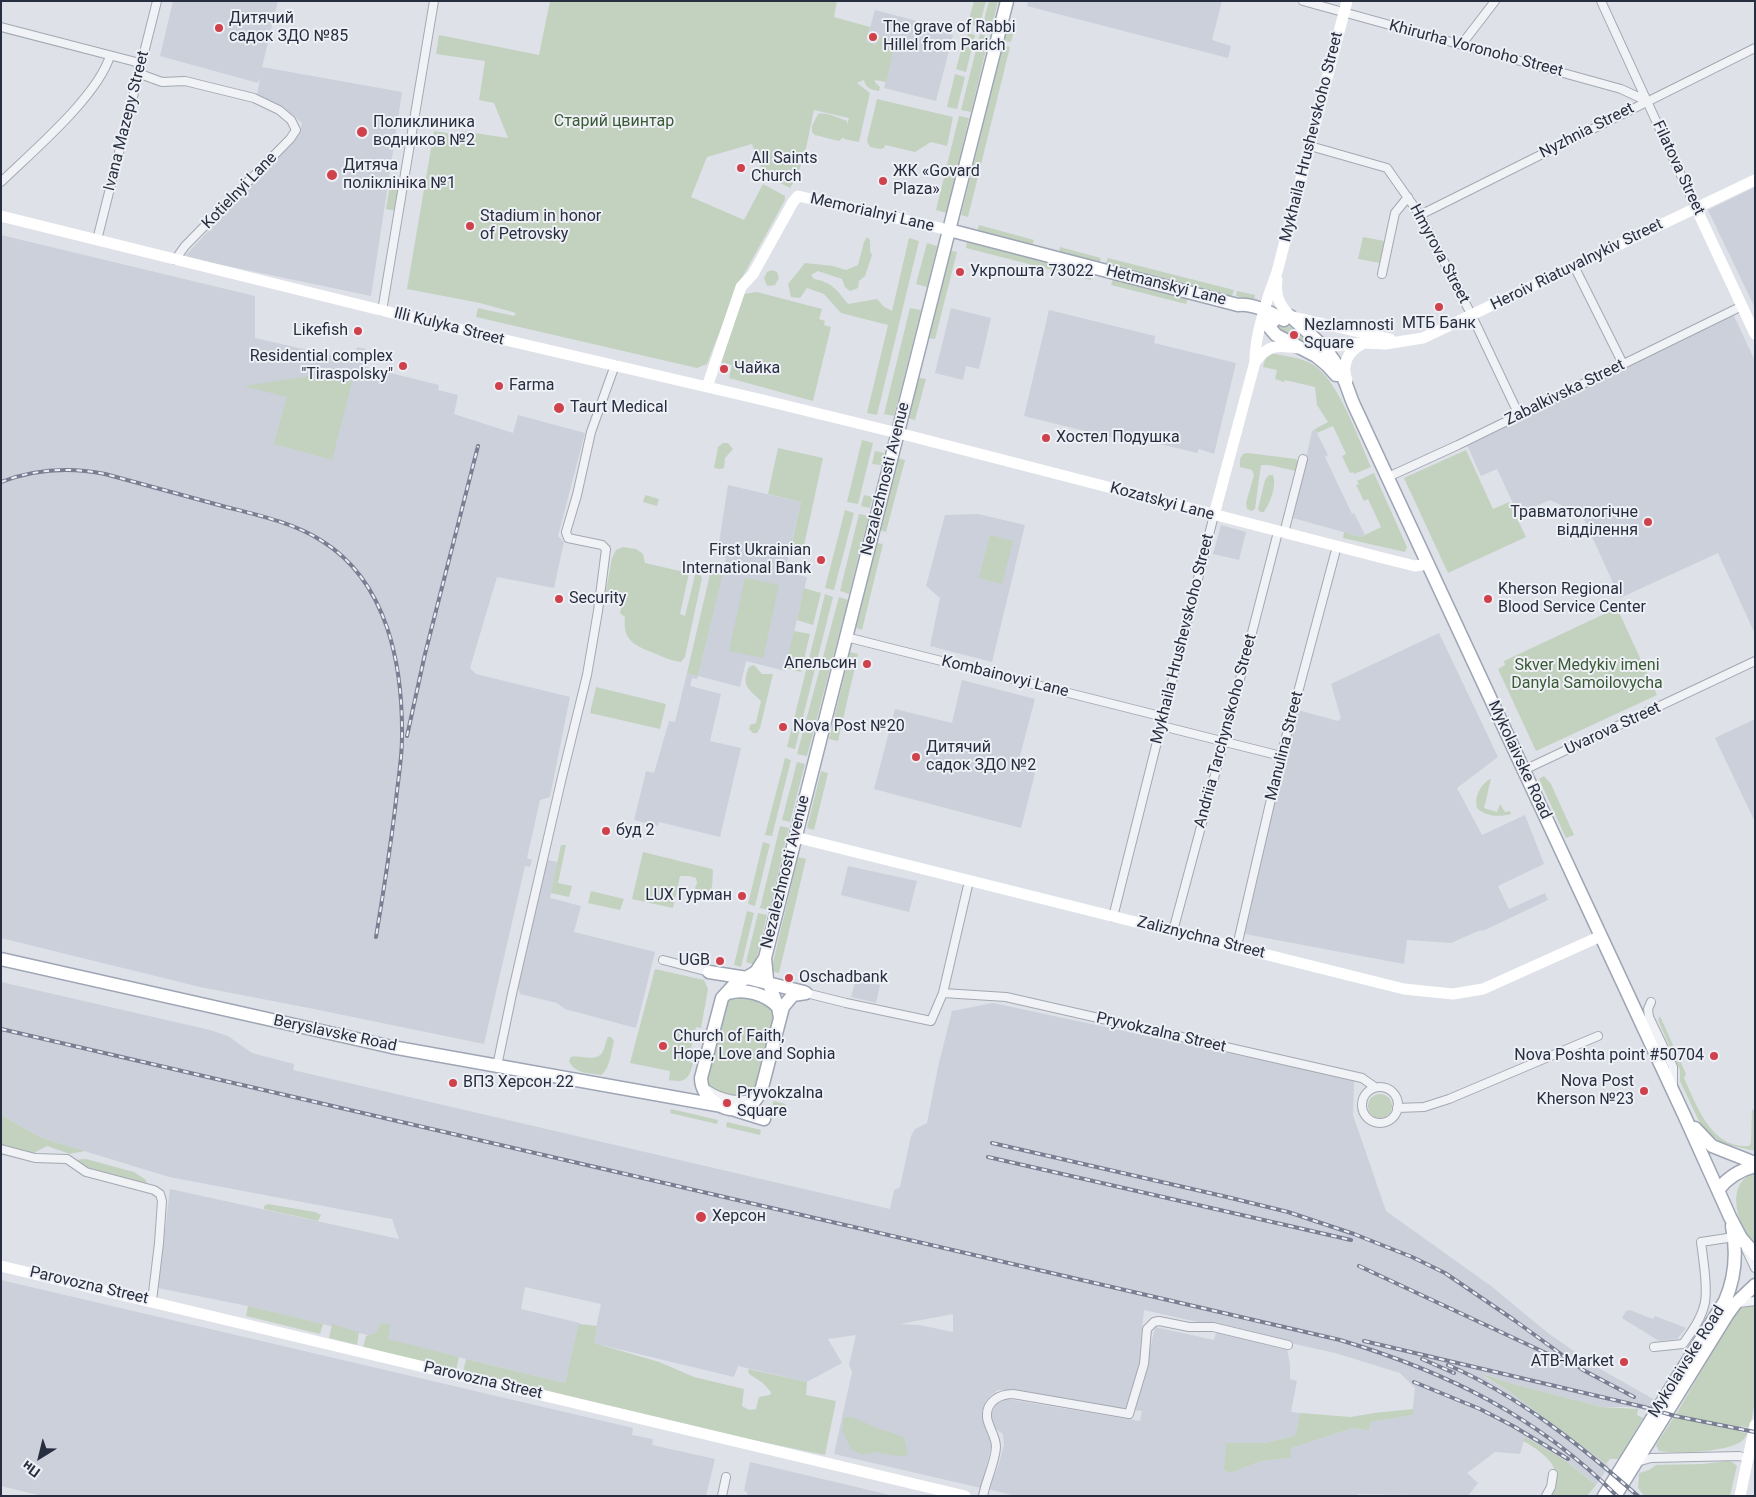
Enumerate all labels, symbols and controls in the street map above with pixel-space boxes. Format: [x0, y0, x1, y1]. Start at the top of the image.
place label: Дитячий садок ЗДО №85 [229, 9, 348, 47]
street label: Khirurha Voronoho Street [1387, 17, 1565, 81]
place label: The grave of Rabbi Hillel from Parich [883, 18, 1016, 56]
marker: Дитячий садок ЗДО №85 [213, 22, 225, 34]
street label: Mykhaila Hrushevskoho Street [1277, 30, 1347, 244]
marker: The grave of Rabbi Hillel from Parich [867, 31, 879, 43]
street label: Ivana Mazepy Street [100, 49, 154, 193]
street label: Nyzhnia Street [1537, 99, 1637, 163]
park label: Старий цвинтар [554, 112, 674, 132]
place label: Поликлиника водников №2 [373, 113, 475, 151]
street label: Filatova Street [1648, 118, 1708, 218]
marker: Поликлиника водников №2 [355, 125, 369, 139]
street label: Kotielnyi Lane [199, 149, 281, 233]
place label: All Saints Church [751, 149, 818, 187]
place label: Дитяча поліклініка №1 [343, 156, 456, 194]
marker: All Saints Church [735, 162, 747, 174]
place label: ЖК «Govard Plaza» [893, 162, 980, 200]
marker: Дитяча поліклініка №1 [325, 168, 339, 182]
marker: ЖК «Govard Plaza» [877, 175, 889, 187]
street label: Memorialnyi Lane [808, 189, 936, 237]
street label: Hmyrova Street [1405, 201, 1473, 307]
place label: Stadium in honor of Petrovsky [480, 207, 601, 245]
street label: Heroiv Riatuvalnykiv Street [1488, 215, 1666, 315]
marker: Stadium in honor of Petrovsky [464, 220, 476, 232]
place label: Укрпошта 73022 [970, 262, 1093, 282]
street label: Hetmanskyi Lane [1104, 262, 1228, 310]
marker: Укрпошта 73022 [954, 266, 966, 278]
marker: МТБ Банк [1433, 301, 1445, 313]
street label: Illi Kulyka Street [392, 304, 506, 350]
place label: МТБ Банк [1402, 314, 1476, 334]
place label: Nezlamnosti Square [1304, 316, 1394, 354]
place label: Likefish [293, 321, 348, 341]
marker: Likefish [352, 325, 364, 337]
marker: Nezlamnosti Square [1288, 329, 1300, 341]
place label: Residential complex "Tiraspolsky" [250, 347, 393, 385]
street label: Zabalkivska Street [1502, 356, 1628, 430]
place label: Чайка [734, 359, 780, 379]
marker: Residential complex "Tiraspolsky" [397, 360, 409, 372]
marker: Чайка [718, 363, 730, 375]
place label: Farma [509, 376, 554, 396]
marker: Farma [493, 380, 505, 392]
place label: Taurt Medical [570, 398, 668, 418]
street label: Nezalezhnosti Avenue [858, 400, 914, 558]
marker: Taurt Medical [552, 401, 566, 415]
place label: Хостел Подушка [1056, 428, 1180, 448]
marker: Хостел Подушка [1040, 432, 1052, 444]
street label: Kozatskyi Lane [1108, 479, 1216, 525]
place label: Травматологічне відділення [1510, 503, 1638, 541]
marker: Травматологічне відділення [1642, 516, 1654, 528]
street label: Mykhaila Hrushevskoho Street [1148, 532, 1218, 746]
place label: First Ukrainian International Bank [682, 541, 811, 579]
marker: First Ukrainian International Bank [815, 554, 827, 566]
place label: Kherson Regional Blood Service Center [1498, 580, 1646, 618]
place label: Security [569, 589, 626, 609]
marker: Security [553, 593, 565, 605]
marker: Kherson Regional Blood Service Center [1482, 593, 1494, 605]
street label: Andriia Tarchynskoho Street [1191, 632, 1261, 830]
street label: Kombainovyi Lane [939, 652, 1071, 702]
place label: Апельсин [784, 654, 857, 674]
park label: Skver Medykiv imeni Danyla Samoilovycha [1511, 656, 1663, 694]
marker: Апельсин [861, 658, 873, 670]
street label: Manulina Street [1262, 689, 1308, 803]
street label: Mykolaivske Road [1483, 698, 1555, 822]
street label: Uvarova Street [1562, 698, 1664, 760]
place label: Nova Post №20 [793, 717, 905, 737]
marker: Nova Post №20 [777, 721, 789, 733]
place label: Дитячий садок ЗДО №2 [926, 738, 1036, 776]
marker: Дитячий садок ЗДО №2 [910, 751, 922, 763]
street label: Nezalezhnosti Avenue [758, 793, 814, 951]
place label: буд 2 [616, 821, 655, 841]
marker: буд 2 [600, 825, 612, 837]
place label: LUX Гурман [645, 886, 732, 906]
marker: LUX Гурман [736, 890, 748, 902]
street label: Zaliznychna Street [1135, 913, 1267, 963]
place label: UGB [679, 951, 710, 971]
marker: UGB [714, 955, 726, 967]
place label: Oschadbank [799, 968, 888, 988]
marker: Oschadbank [783, 972, 795, 984]
street label: Pryvokzalna Street [1094, 1009, 1228, 1057]
street label: Beryslavske Road [272, 1012, 398, 1056]
place label: Church of Faith, Hope, Love and Sophia [673, 1027, 835, 1065]
marker: Church of Faith, Hope, Love and Sophia [657, 1040, 669, 1052]
place label: Nova Poshta point #50704 [1514, 1046, 1704, 1066]
marker: Nova Poshta point #50704 [1708, 1050, 1720, 1062]
place label: Nova Post Kherson №23 [1537, 1072, 1634, 1110]
place label: ВПЗ Херсон 22 [463, 1073, 574, 1093]
marker: ВПЗ Херсон 22 [447, 1077, 459, 1089]
place label: Pryvokzalna Square [737, 1084, 823, 1122]
marker: Nova Post Kherson №23 [1638, 1085, 1650, 1097]
marker: Pryvokzalna Square [721, 1097, 733, 1109]
place label: Херсон [712, 1207, 766, 1227]
marker: Херсон [694, 1210, 708, 1224]
street label: Parovozna Street [28, 1263, 150, 1309]
street label: Mykolaivske Road [1645, 1302, 1729, 1422]
place label: ATB-Market [1531, 1352, 1614, 1372]
marker: ATB-Market [1618, 1356, 1630, 1368]
street label: Parovozna Street [422, 1358, 544, 1404]
north arrow [15, 1432, 65, 1482]
text: Пн [19, 1457, 43, 1481]

